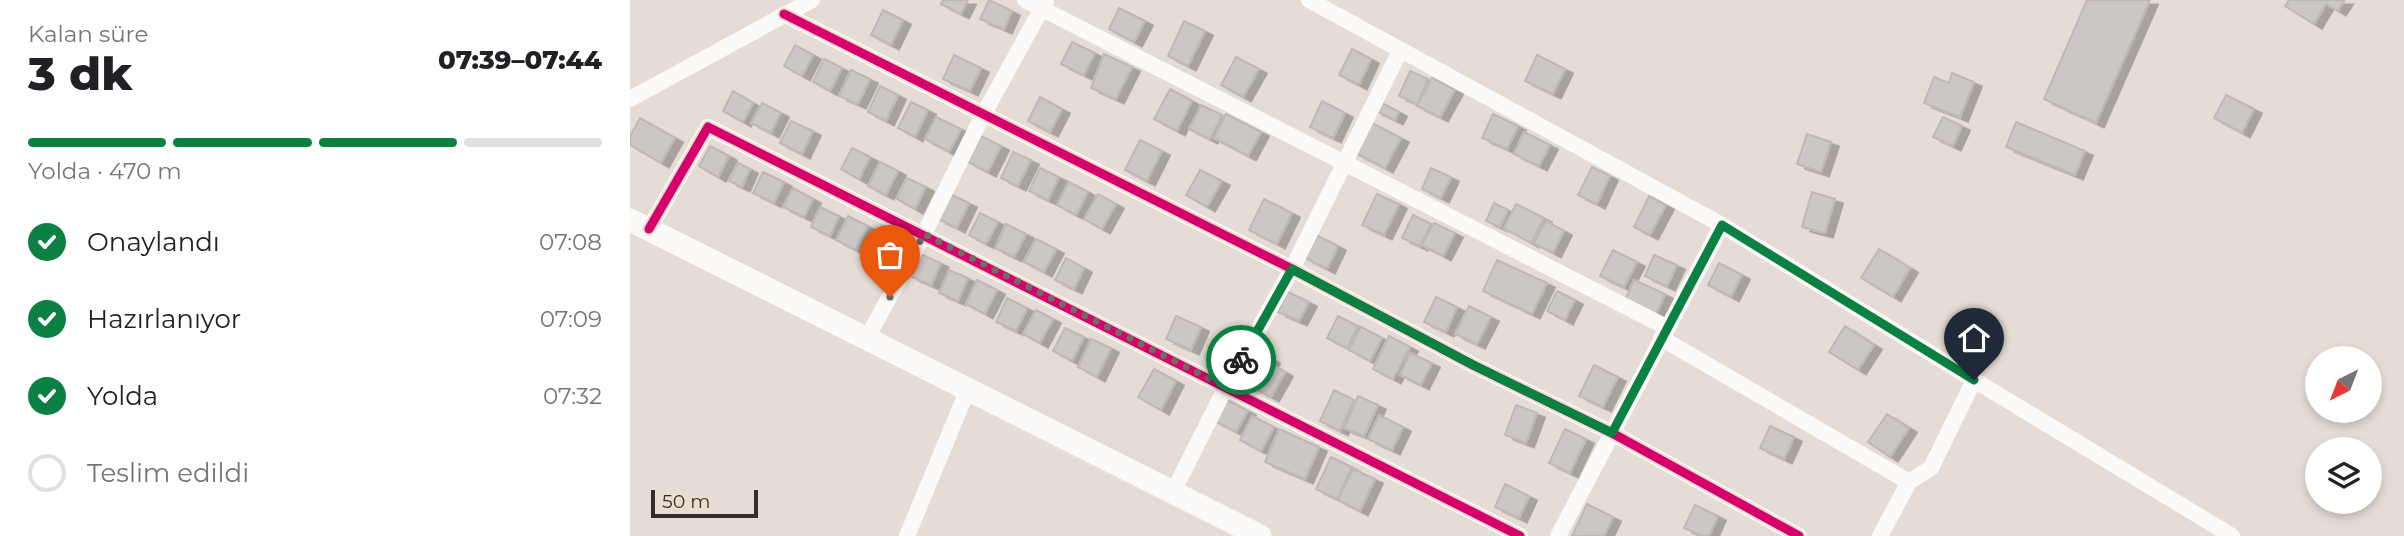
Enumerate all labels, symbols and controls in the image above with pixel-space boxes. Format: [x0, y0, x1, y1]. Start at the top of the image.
text: Kalan süre [28, 20, 148, 48]
text: 07:39–07:44 [438, 44, 602, 76]
text: 3 dk [28, 45, 132, 102]
text: Yolda · 470 m [28, 157, 182, 185]
icon: check [28, 223, 66, 261]
pin [860, 225, 920, 297]
text: Onaylandı [87, 226, 220, 258]
text: 07:08 [539, 228, 602, 256]
icon: bag [871, 236, 909, 274]
icon: check [28, 300, 66, 338]
text: Hazırlanıyor [87, 303, 241, 335]
text: 07:09 [540, 305, 602, 333]
pin [1944, 308, 2004, 380]
icon: home [1955, 319, 1993, 357]
courier [1206, 325, 1276, 395]
icon: bike [1222, 341, 1260, 379]
north arrow [2305, 346, 2382, 424]
map controls [2305, 346, 2382, 514]
icon: check [28, 377, 66, 415]
text: Yolda [87, 380, 158, 412]
text: 07:32 [543, 382, 602, 410]
button: layers [2305, 437, 2382, 514]
text: Teslim edildi [87, 457, 249, 489]
scale bar [651, 487, 758, 519]
text: 50 m [662, 490, 710, 513]

